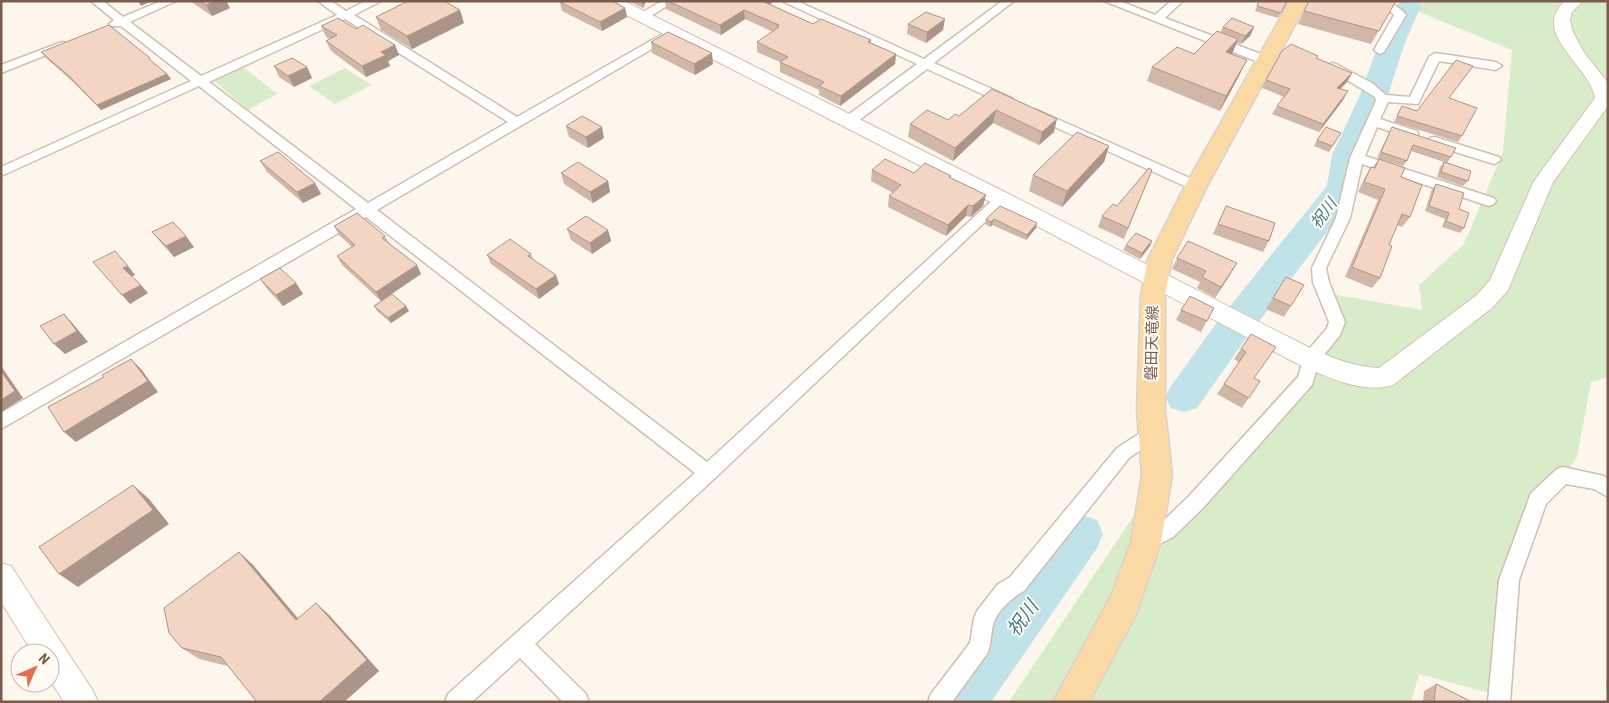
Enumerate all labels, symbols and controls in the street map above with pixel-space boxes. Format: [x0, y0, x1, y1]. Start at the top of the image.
water label: 祝川 [1306, 193, 1342, 232]
street label: 磐田天竜線 [1142, 305, 1162, 381]
water label: 祝川 [1002, 595, 1044, 640]
north arrow [10, 643, 60, 693]
text: N [36, 650, 53, 667]

